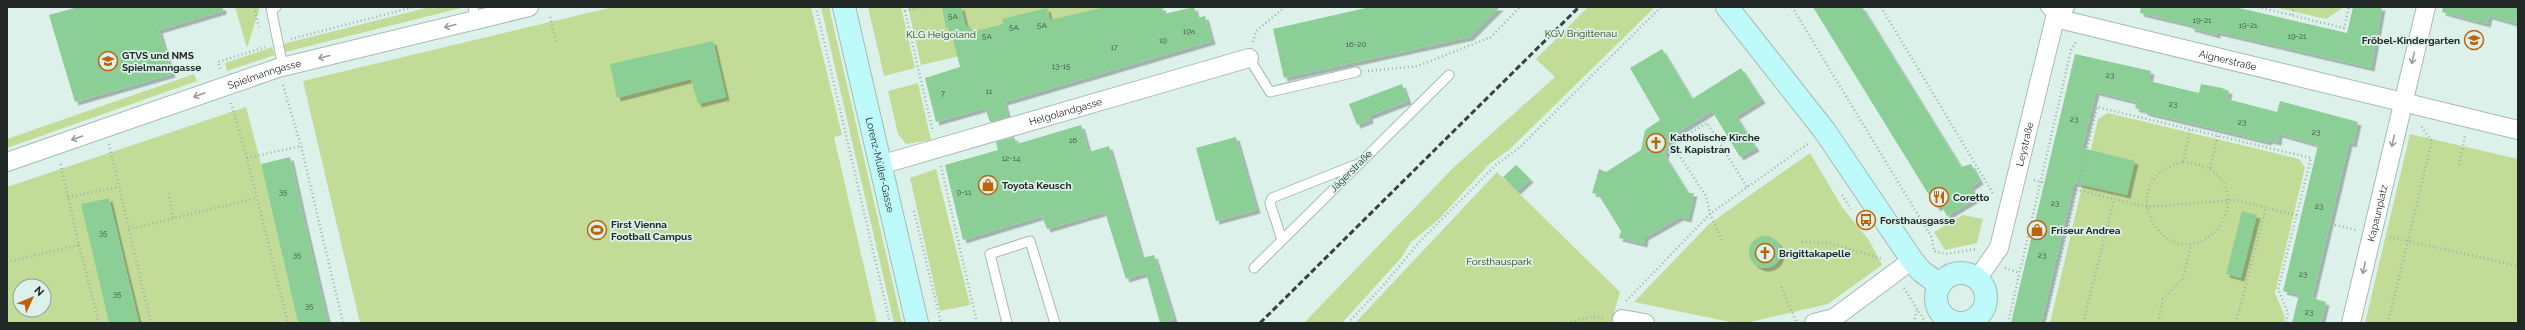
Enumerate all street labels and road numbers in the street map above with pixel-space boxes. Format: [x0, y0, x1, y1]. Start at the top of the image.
street label: Aignerstraße [2198, 48, 2258, 72]
street label: Spielmanngasse [226, 57, 302, 91]
street label: Helgolandgasse [1028, 95, 1103, 127]
street label: Lorenz-Müller-Gasse [864, 116, 897, 214]
street label: Leystraße [2014, 121, 2035, 167]
street label: Jägerstraße [1328, 148, 1374, 194]
street label: Kapaunplatz [2365, 184, 2389, 243]

